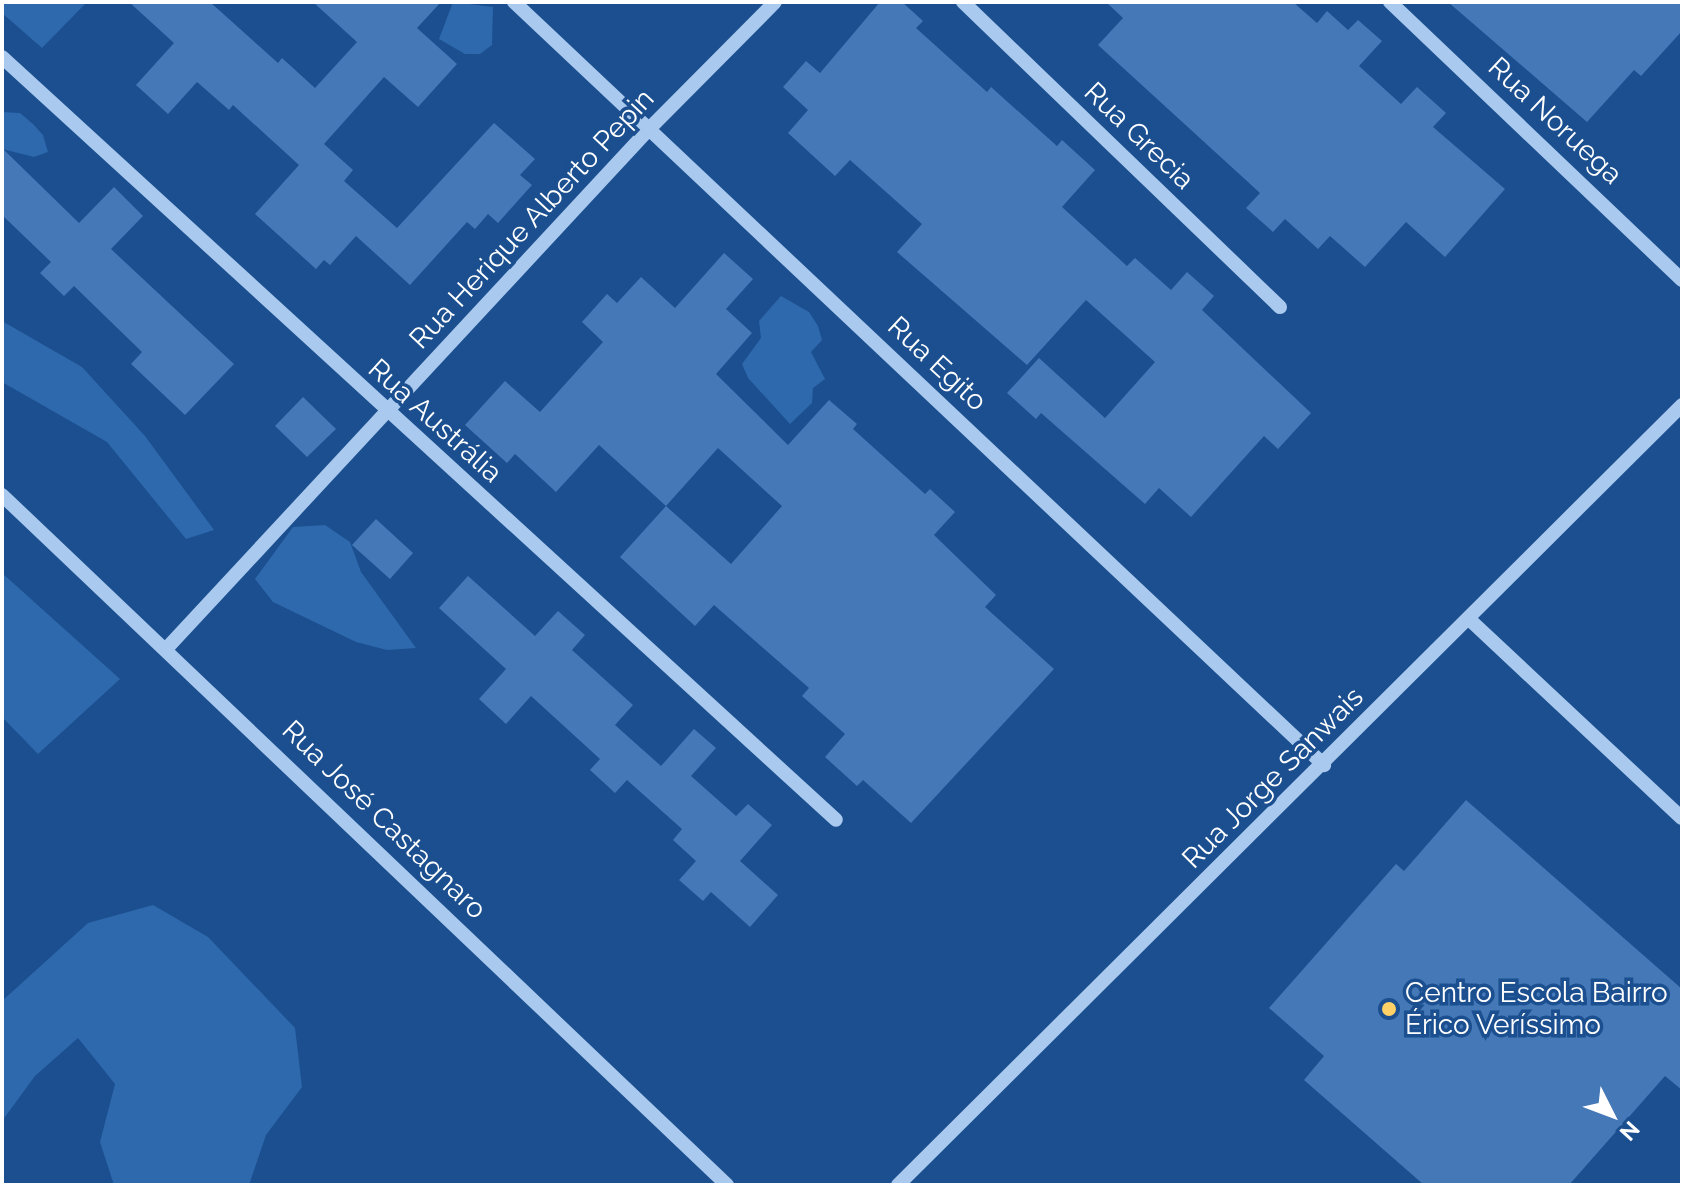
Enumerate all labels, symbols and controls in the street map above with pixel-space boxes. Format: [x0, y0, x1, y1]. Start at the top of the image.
street label: Rua Noruega [1481, 51, 1629, 191]
street label: Rua Grecia [1077, 75, 1201, 197]
street label: Rua Herique Alberto Pepin [403, 82, 661, 356]
street label: Rua Egito [881, 310, 993, 418]
street label: Rua Austrália [361, 352, 509, 490]
street label: Rua Jorge Sanwais [1175, 680, 1371, 876]
street label: Rua José Castagnaro [275, 714, 493, 926]
place label: Centro Escola Bairro Érico Veríssimo [1405, 976, 1668, 1042]
marker: Centro Escola Bairro Érico Veríssimo [1380, 1000, 1398, 1018]
north arrow [1572, 1075, 1652, 1155]
text: N [1615, 1116, 1645, 1146]

